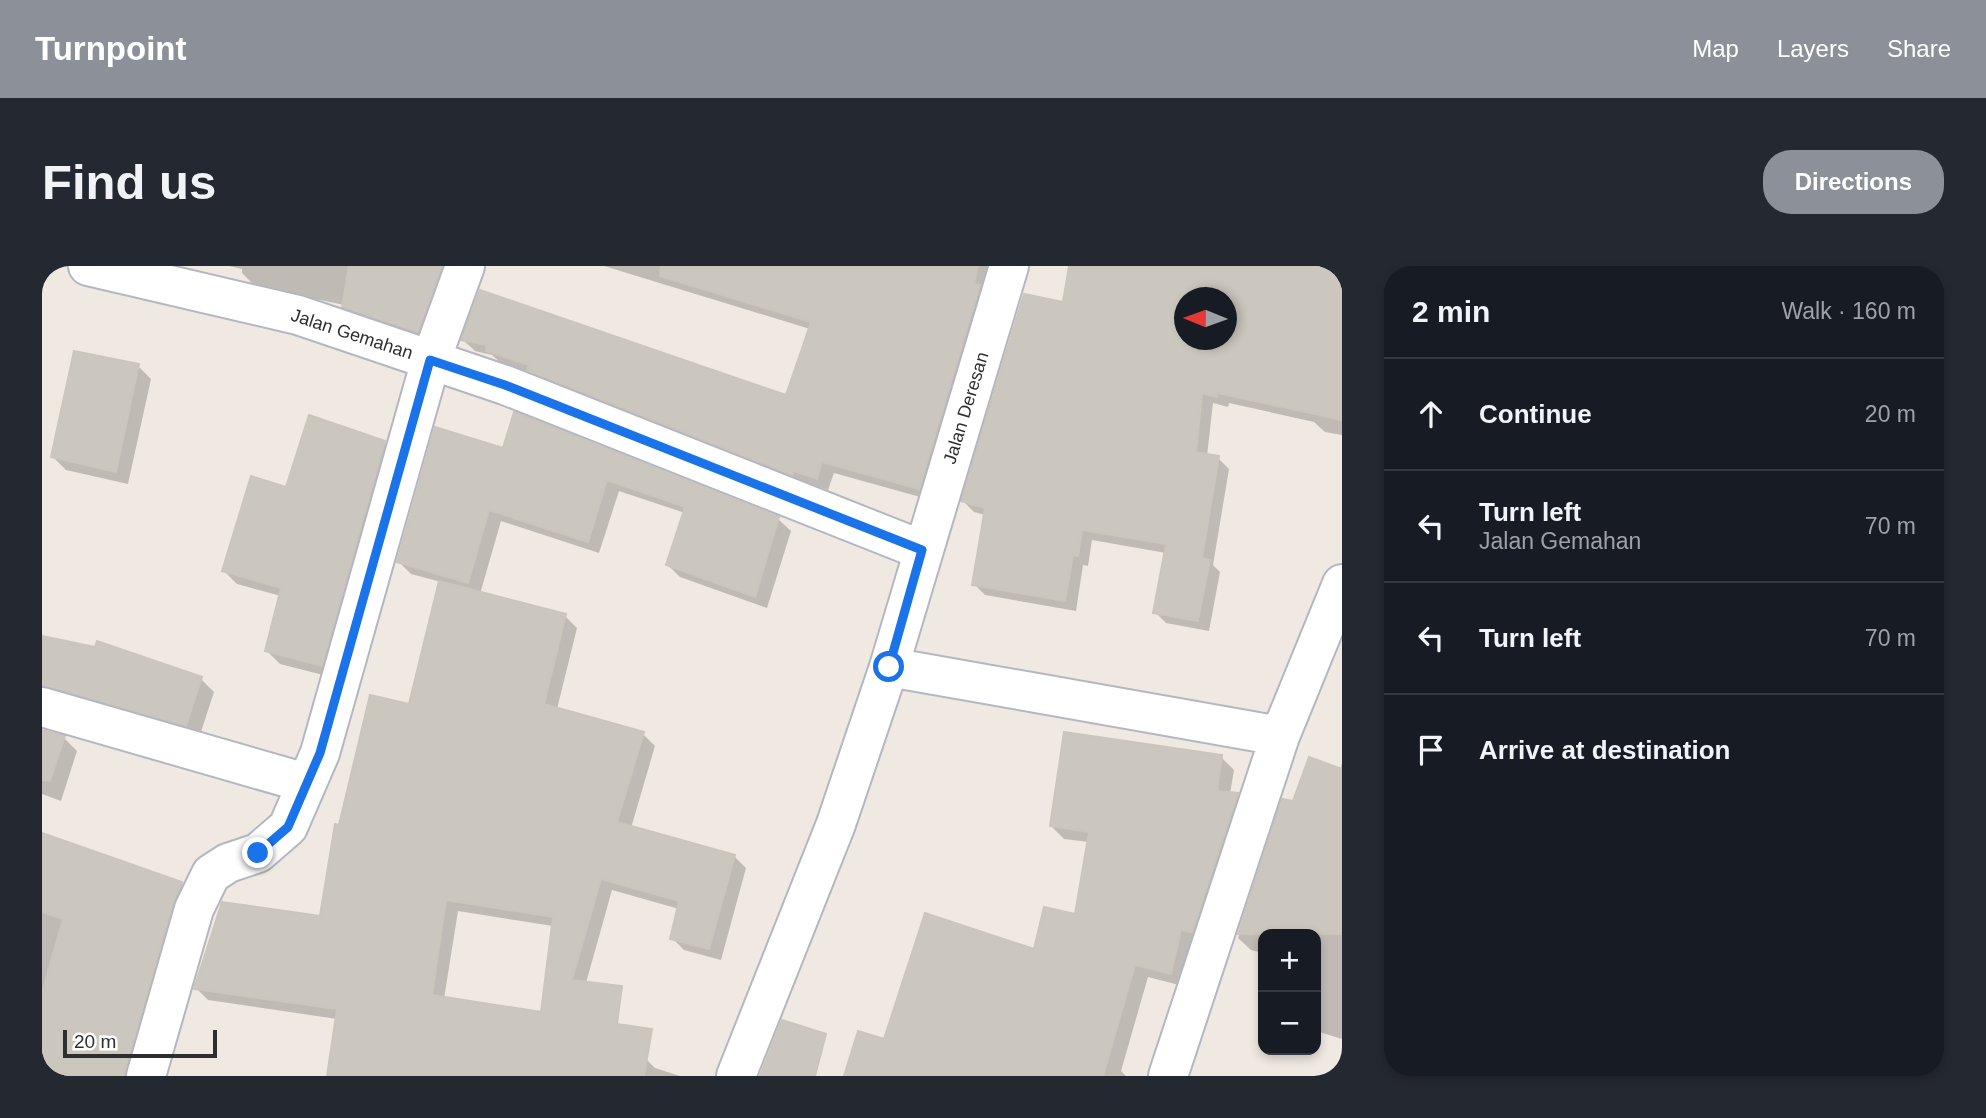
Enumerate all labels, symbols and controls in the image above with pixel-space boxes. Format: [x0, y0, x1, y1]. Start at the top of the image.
text: Turnpoint [35, 30, 187, 67]
text: Map [1692, 35, 1739, 62]
text: Layers [1777, 35, 1849, 62]
text: Share [1887, 35, 1951, 62]
button: Directions [1763, 150, 1944, 214]
text: Find us [42, 155, 216, 209]
north arrow [1174, 287, 1237, 350]
text: 2 min [1412, 295, 1490, 328]
text: Walk · 160 m [1781, 298, 1916, 324]
street label: Jalan Gemahan [288, 305, 416, 363]
street label: Jalan Deresan [939, 350, 993, 466]
icon: ahead [1412, 395, 1450, 433]
text: Continue [1479, 399, 1592, 429]
text: 20 m [1865, 401, 1916, 427]
text: Turn left [1479, 497, 1581, 527]
icon: left [1412, 507, 1450, 545]
text: 70 m [1865, 513, 1916, 539]
text: Jalan Gemahan [1479, 528, 1641, 554]
icon: left [1412, 619, 1450, 657]
text: Turn left [1479, 623, 1581, 653]
text: 70 m [1865, 625, 1916, 651]
route start [873, 651, 904, 682]
icon: arrive [1412, 731, 1450, 769]
text: Arrive at destination [1479, 735, 1730, 765]
route end [242, 837, 273, 868]
map controls [1258, 929, 1321, 1055]
button: + [1258, 929, 1321, 992]
button: − [1258, 992, 1321, 1055]
scale bar [63, 1027, 217, 1059]
text: 20 m [74, 1031, 116, 1052]

